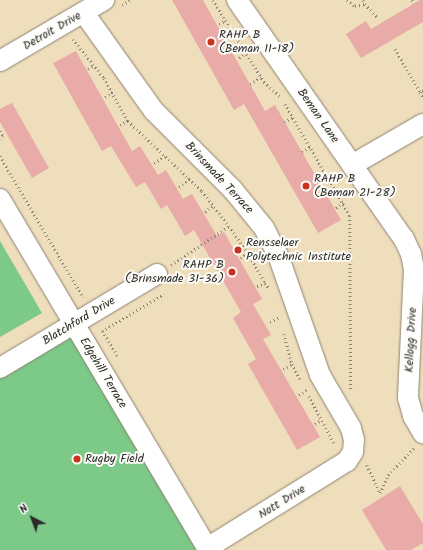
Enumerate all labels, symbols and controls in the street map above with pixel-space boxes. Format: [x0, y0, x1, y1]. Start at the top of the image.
street label: Detroit Drive [20, 9, 84, 53]
place label: RAHP B (Beman 11-18) [219, 28, 294, 56]
marker: RAHP B (Beman 11-18) [206, 37, 216, 47]
street label: Beman Lane [294, 86, 342, 146]
street label: Brinsmade Terrace [182, 139, 256, 217]
place label: RAHP B (Beman 21-28) [314, 172, 396, 200]
marker: RAHP B (Beman 21-28) [301, 181, 311, 191]
place label: Rensselaer Polytechnic Institute [246, 236, 351, 264]
marker: Rensselaer Polytechnic Institute [233, 245, 243, 255]
place label: RAHP B (Brinsmade 31-36) [125, 258, 224, 286]
marker: RAHP B (Brinsmade 31-36) [227, 267, 237, 277]
street label: Blatchford Drive [40, 294, 118, 348]
street label: Kellogg Drive [402, 307, 420, 373]
street label: Edgehill Terrace [76, 335, 130, 411]
place label: Rugby Field [85, 452, 144, 466]
marker: Rugby Field [72, 454, 82, 464]
street label: Nott Drive [256, 482, 308, 522]
north arrow [12, 498, 52, 538]
text: N [15, 500, 33, 518]

